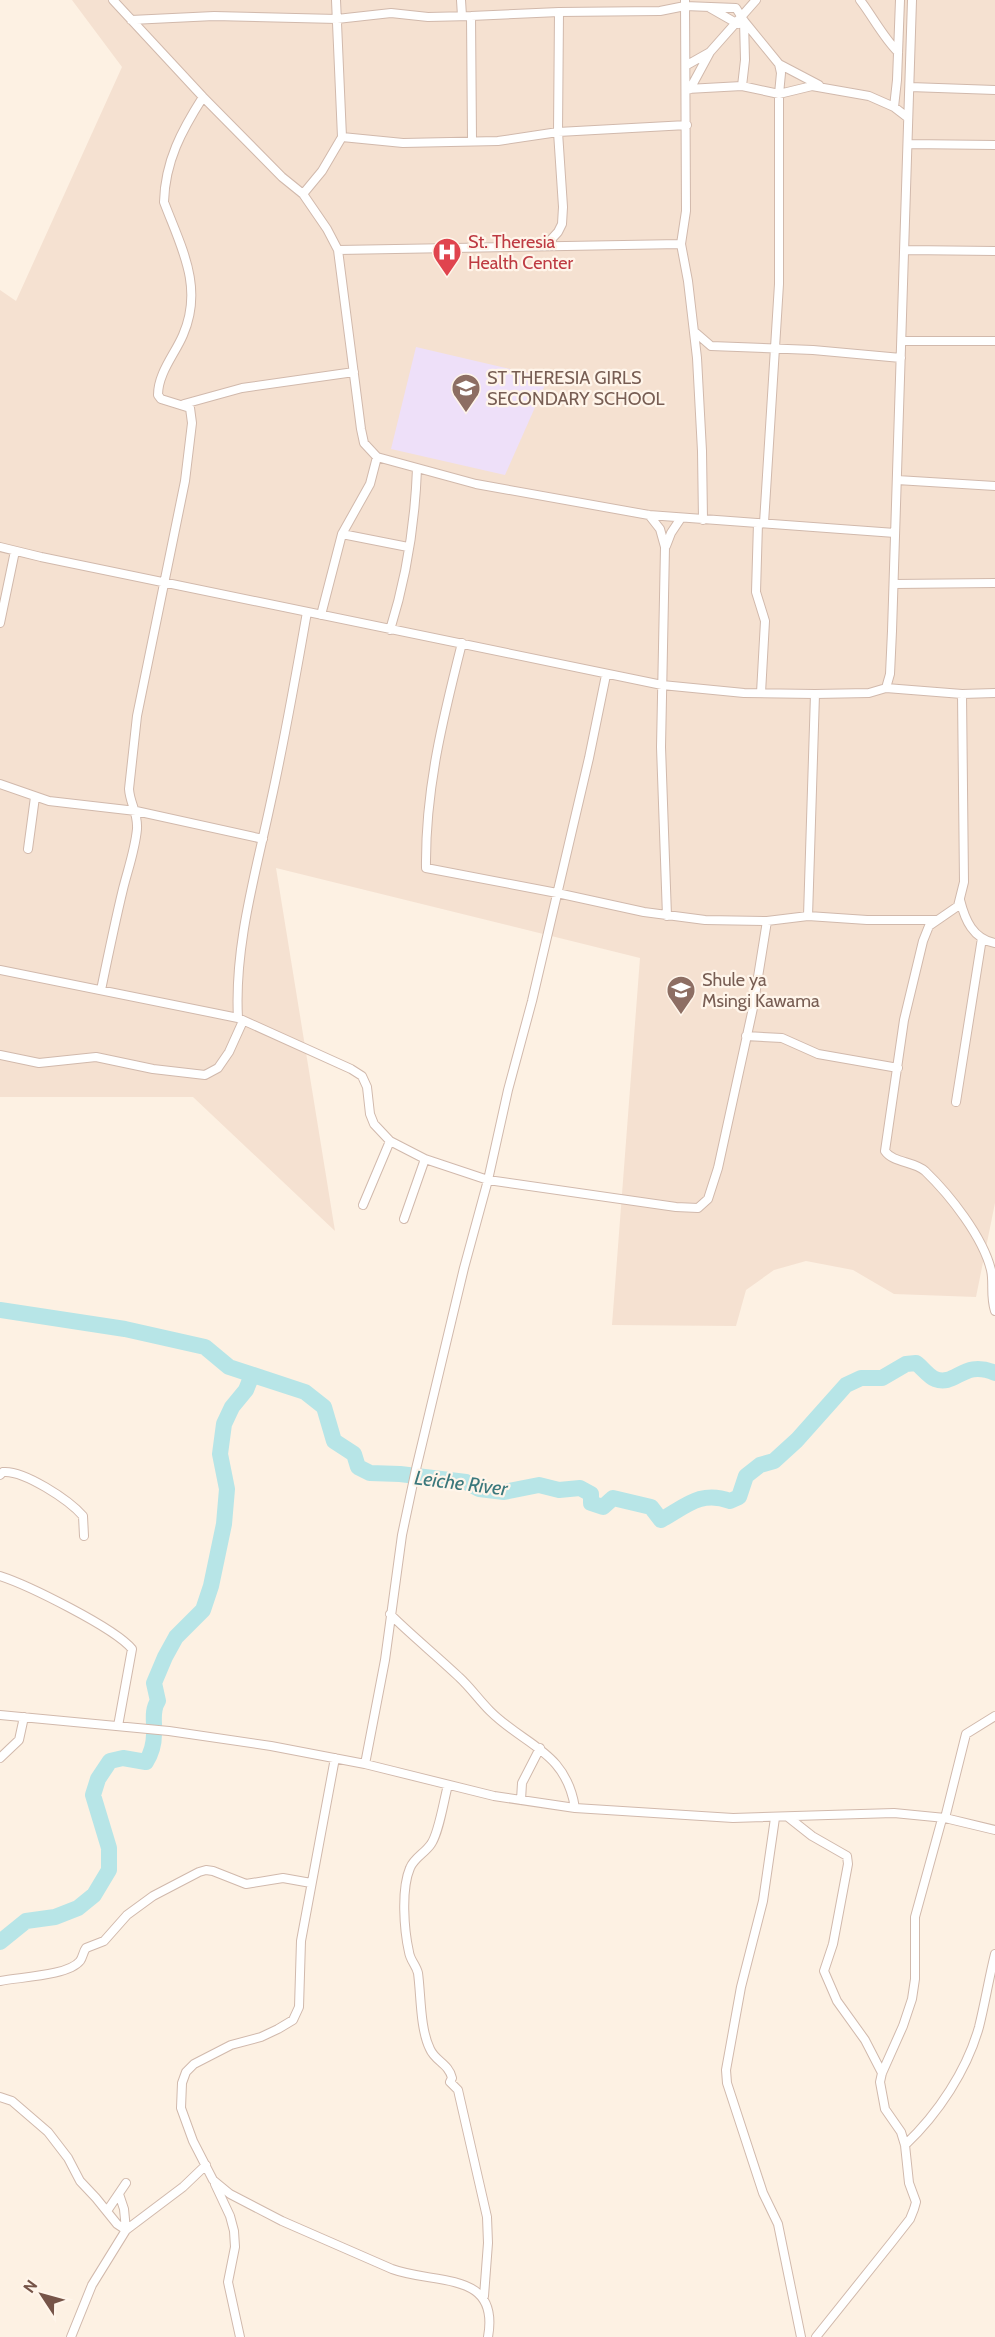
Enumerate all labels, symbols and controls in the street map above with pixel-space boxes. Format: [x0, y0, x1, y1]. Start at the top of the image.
place label: St. Theresia Health Center [468, 231, 574, 274]
hospital icon: St. Theresia Health Center [431, 236, 463, 278]
place label: ST THERESIA GIRLS SECONDARY SCHOOL [487, 367, 665, 410]
school or university icon: ST THERESIA GIRLS SECONDARY SCHOOL [450, 372, 482, 414]
place label: Shule ya Msingi Kawama [702, 969, 820, 1012]
school or university icon: Shule ya Msingi Kawama [665, 974, 697, 1016]
water label: Leiche River [413, 1465, 510, 1501]
north arrow [12, 2265, 72, 2325]
text: N [19, 2276, 41, 2297]

